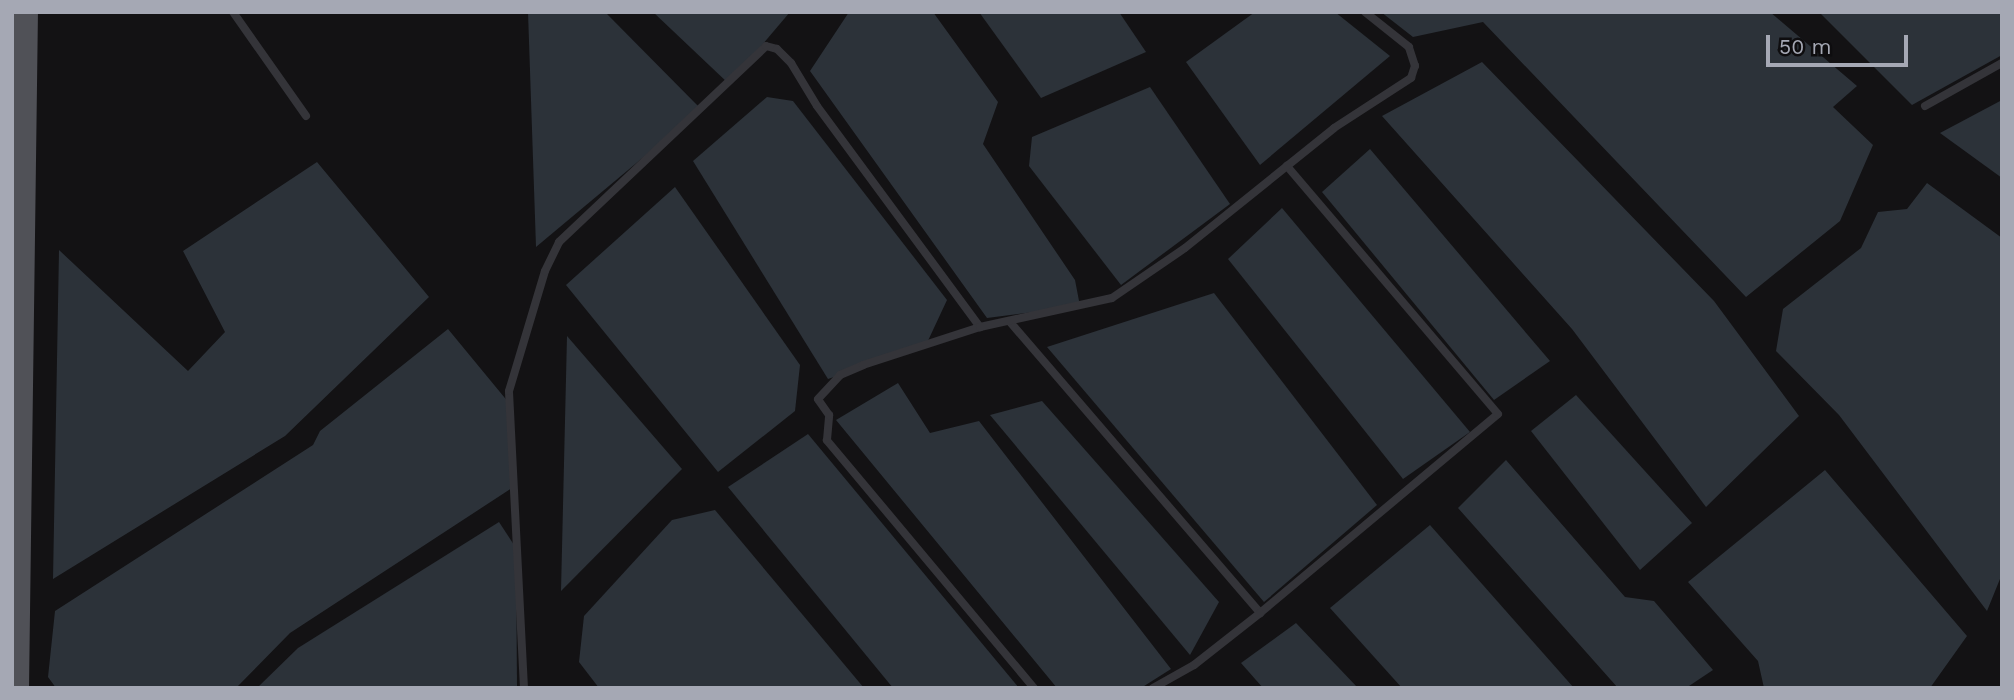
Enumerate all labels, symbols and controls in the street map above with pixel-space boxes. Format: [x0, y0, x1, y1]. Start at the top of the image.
scale bar [1769, 21, 1911, 65]
text: 50 m [1779, 34, 1831, 59]

